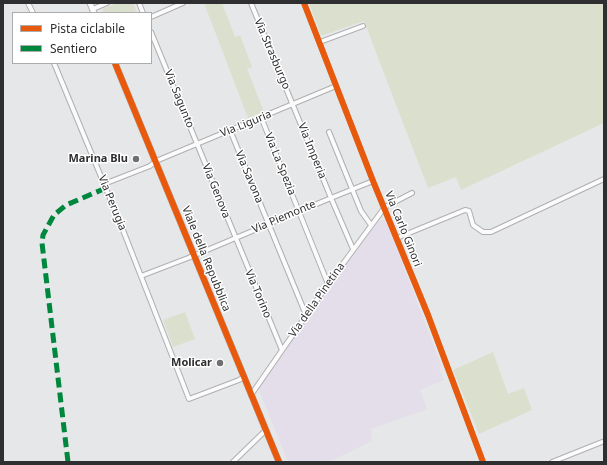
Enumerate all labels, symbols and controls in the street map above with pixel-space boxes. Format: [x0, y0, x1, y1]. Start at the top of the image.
legend [12, 12, 152, 64]
street label: Via Strasburgo [251, 17, 293, 91]
text: Pista ciclabile [50, 20, 125, 37]
text: Sentiero [50, 40, 97, 57]
street label: Via Sagunto [161, 68, 197, 130]
street label: Via Liguria [218, 108, 274, 140]
street label: Via Imperia [295, 121, 329, 181]
street label: Via La Spezia [261, 131, 299, 197]
street label: Via Savona [232, 149, 266, 205]
place label: Marina Blu [68, 152, 128, 166]
marker: Marina Blu [131, 154, 141, 164]
street label: Via Genova [199, 162, 233, 220]
street label: Via Perugia [95, 173, 129, 233]
street label: Via Carlo Ginori [382, 189, 424, 269]
street label: Via Piemonte [250, 198, 318, 236]
street label: Viale della Repubblica [179, 204, 233, 314]
street label: Via della Pinetina [286, 260, 348, 340]
street label: Via Torino [242, 268, 274, 320]
place label: Molicar [171, 356, 212, 370]
marker: Molicar [215, 358, 225, 368]

